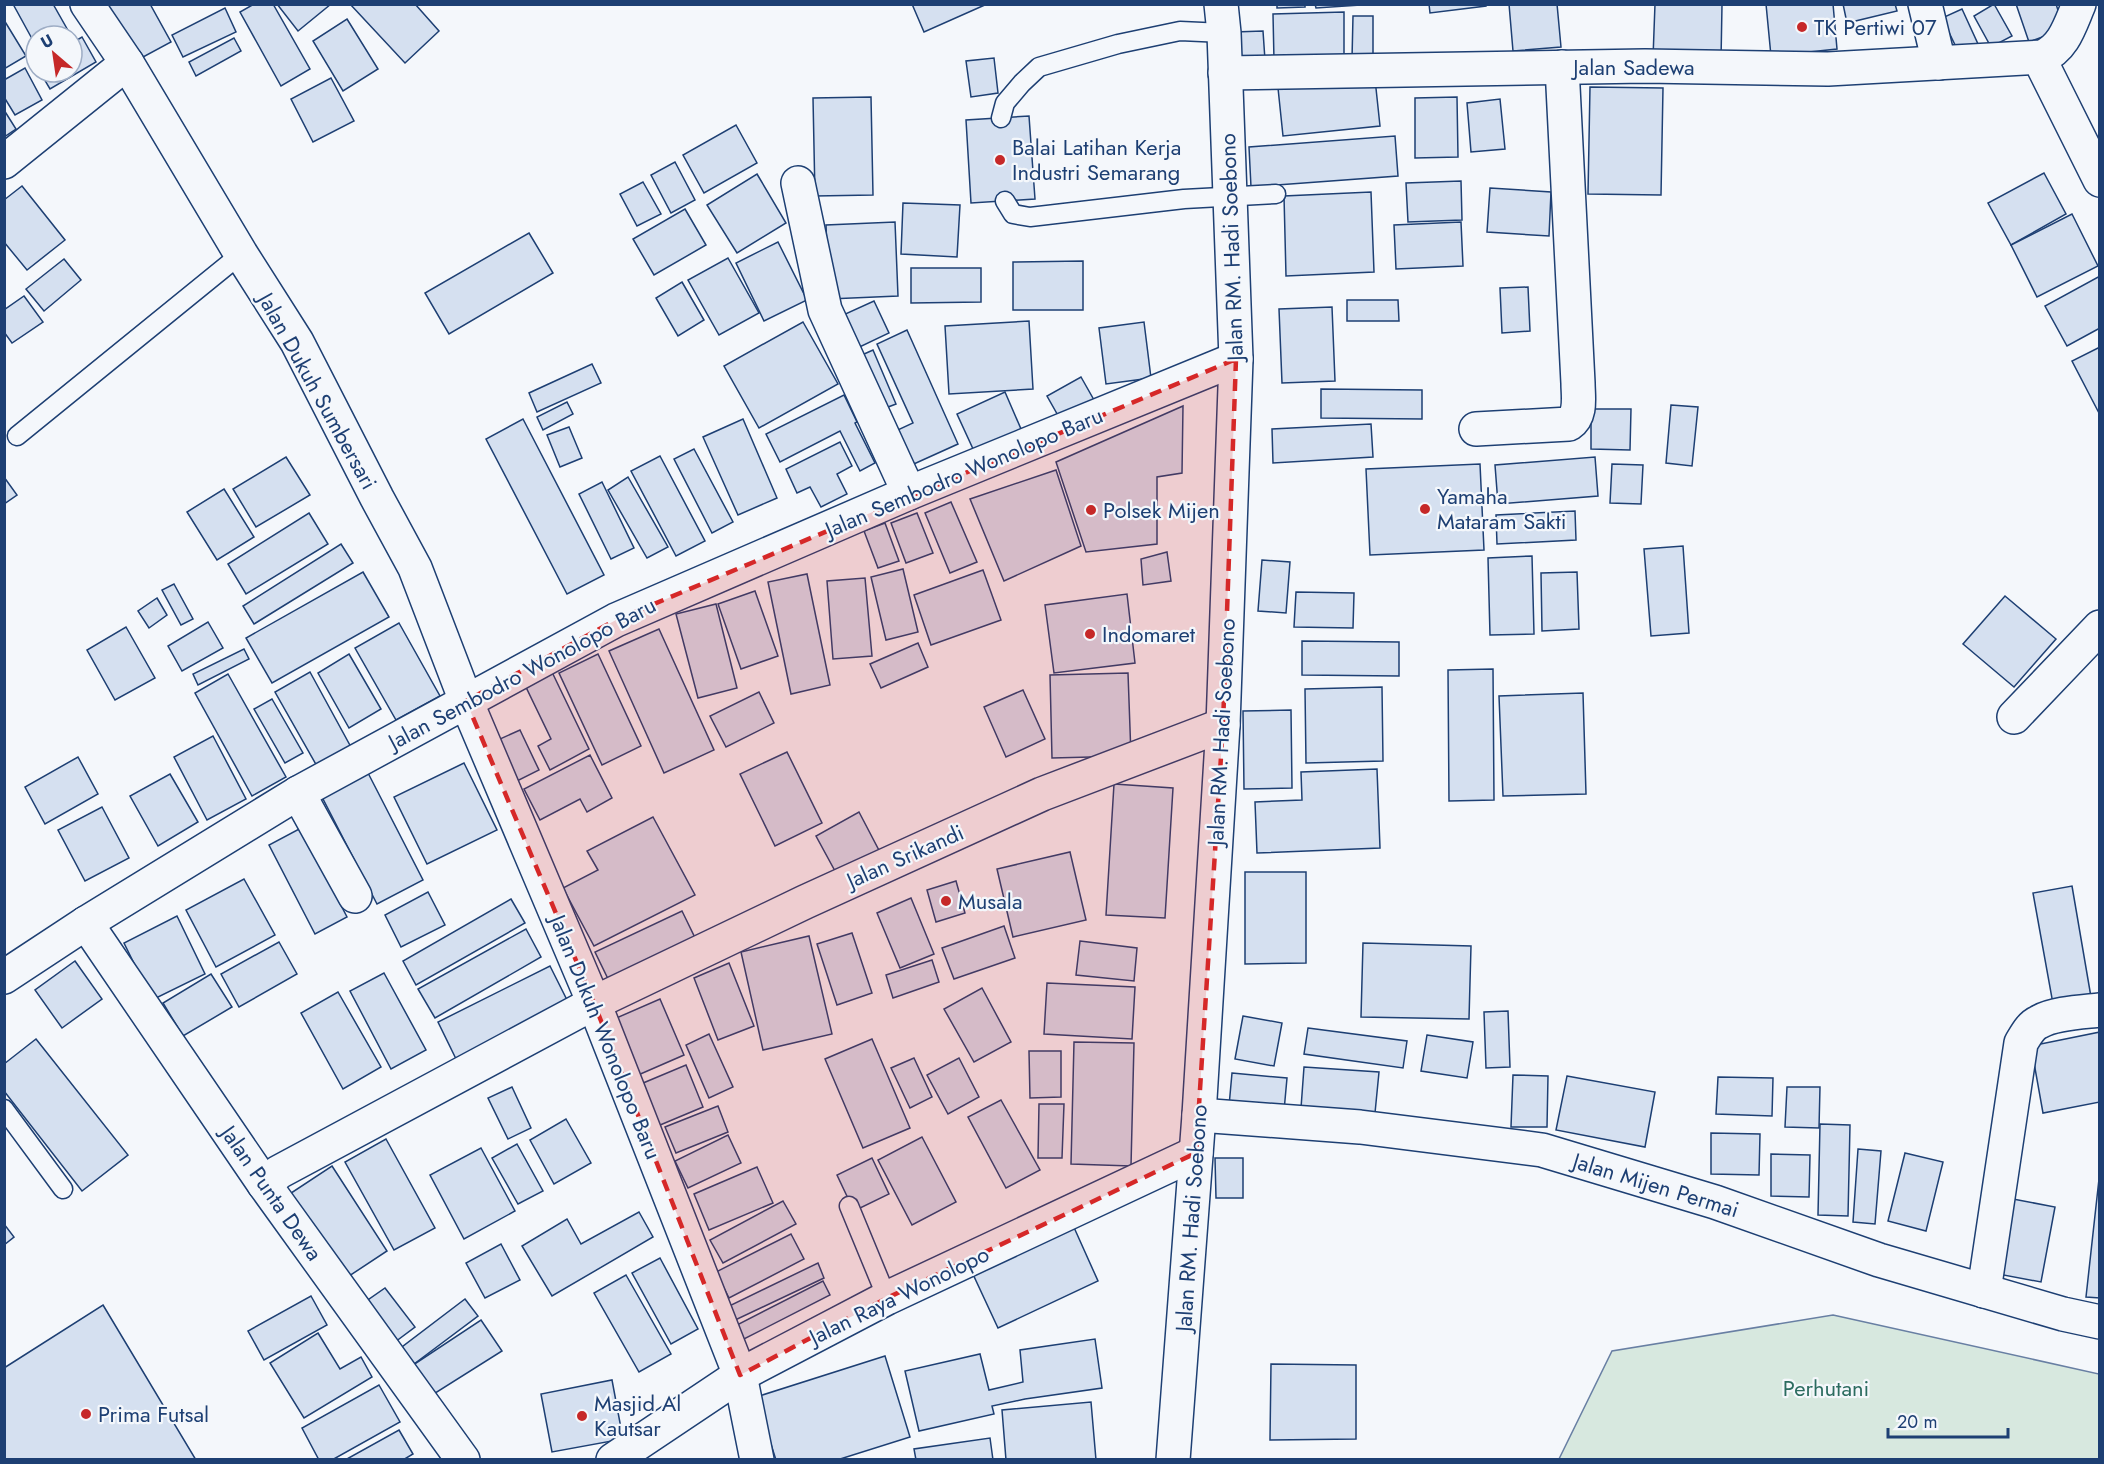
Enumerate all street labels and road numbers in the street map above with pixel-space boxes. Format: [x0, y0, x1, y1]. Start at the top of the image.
street label: Jalan Sadewa [1570, 51, 1695, 83]
street label: Jalan RM. Hadi Soebono [1211, 133, 1251, 364]
street label: Jalan Dukuh Sumbersari [249, 284, 385, 495]
street label: Jalan Sembodro Wonolopo Baru [817, 399, 1108, 546]
street label: Jalan Sembodro Wonolopo Baru [380, 589, 661, 759]
street label: Jalan RM. Hadi Soebono [1199, 617, 1243, 850]
street label: Jalan Srikandi [839, 816, 969, 897]
street label: Jalan Dukuh Wonolopo Baru [541, 907, 670, 1164]
street label: Jalan RM. Hadi Soebono [1167, 1103, 1215, 1336]
street label: Jalan Punta Dewa [212, 1117, 331, 1267]
street label: Jalan Mijen Permai [1566, 1144, 1743, 1225]
street label: Jalan Raya Wonolopo [801, 1238, 994, 1354]

